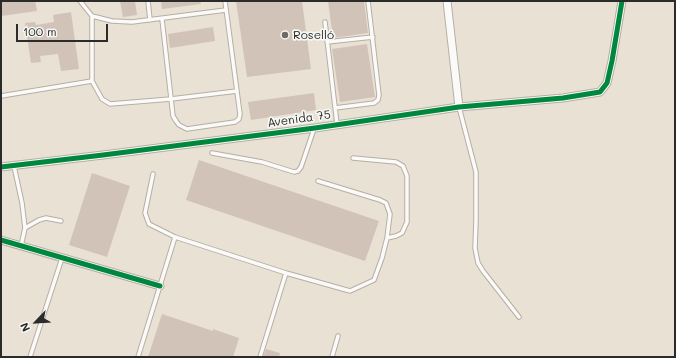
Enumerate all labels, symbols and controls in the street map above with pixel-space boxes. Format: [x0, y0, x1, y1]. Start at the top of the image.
scale bar [18, 16, 110, 42]
text: 100 m [23, 23, 57, 39]
place label: Roselló [293, 28, 334, 42]
marker: Roselló [280, 30, 290, 40]
street label: Avenida 75 [266, 107, 332, 131]
north arrow [16, 302, 56, 342]
text: N [16, 320, 33, 334]

